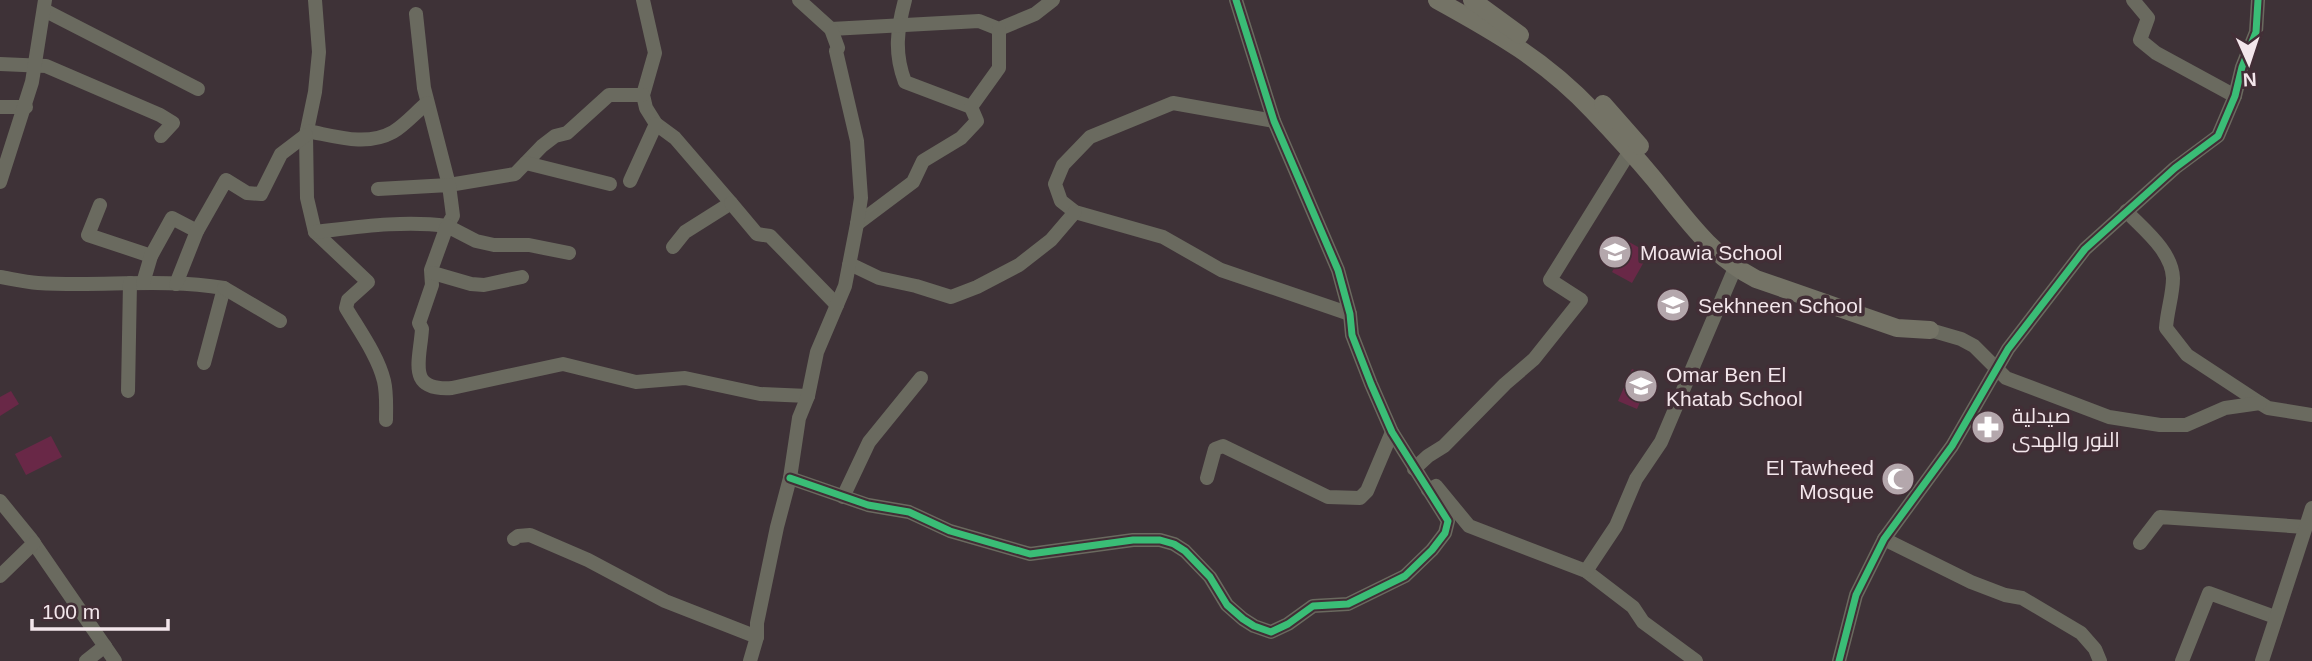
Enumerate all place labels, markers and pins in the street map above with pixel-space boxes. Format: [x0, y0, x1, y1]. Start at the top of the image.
school or university icon: Moawia School [1596, 233, 1634, 271]
place label: Moawia School [1640, 241, 1782, 264]
school or university icon: Sekhneen School [1654, 286, 1692, 324]
place label: Sekhneen School [1698, 294, 1863, 317]
place label: Omar Ben El Khatab School [1666, 363, 1803, 410]
school or university icon: Omar Ben El Khatab School [1622, 367, 1660, 405]
place label: صيدلية النور والهدى [2012, 404, 2120, 453]
pharmacy icon: صيدلية النور والهدى [1969, 408, 2007, 446]
place label: El Tawheed Mosque [1766, 456, 1874, 503]
mosque icon: El Tawheed Mosque [1879, 460, 1917, 498]

